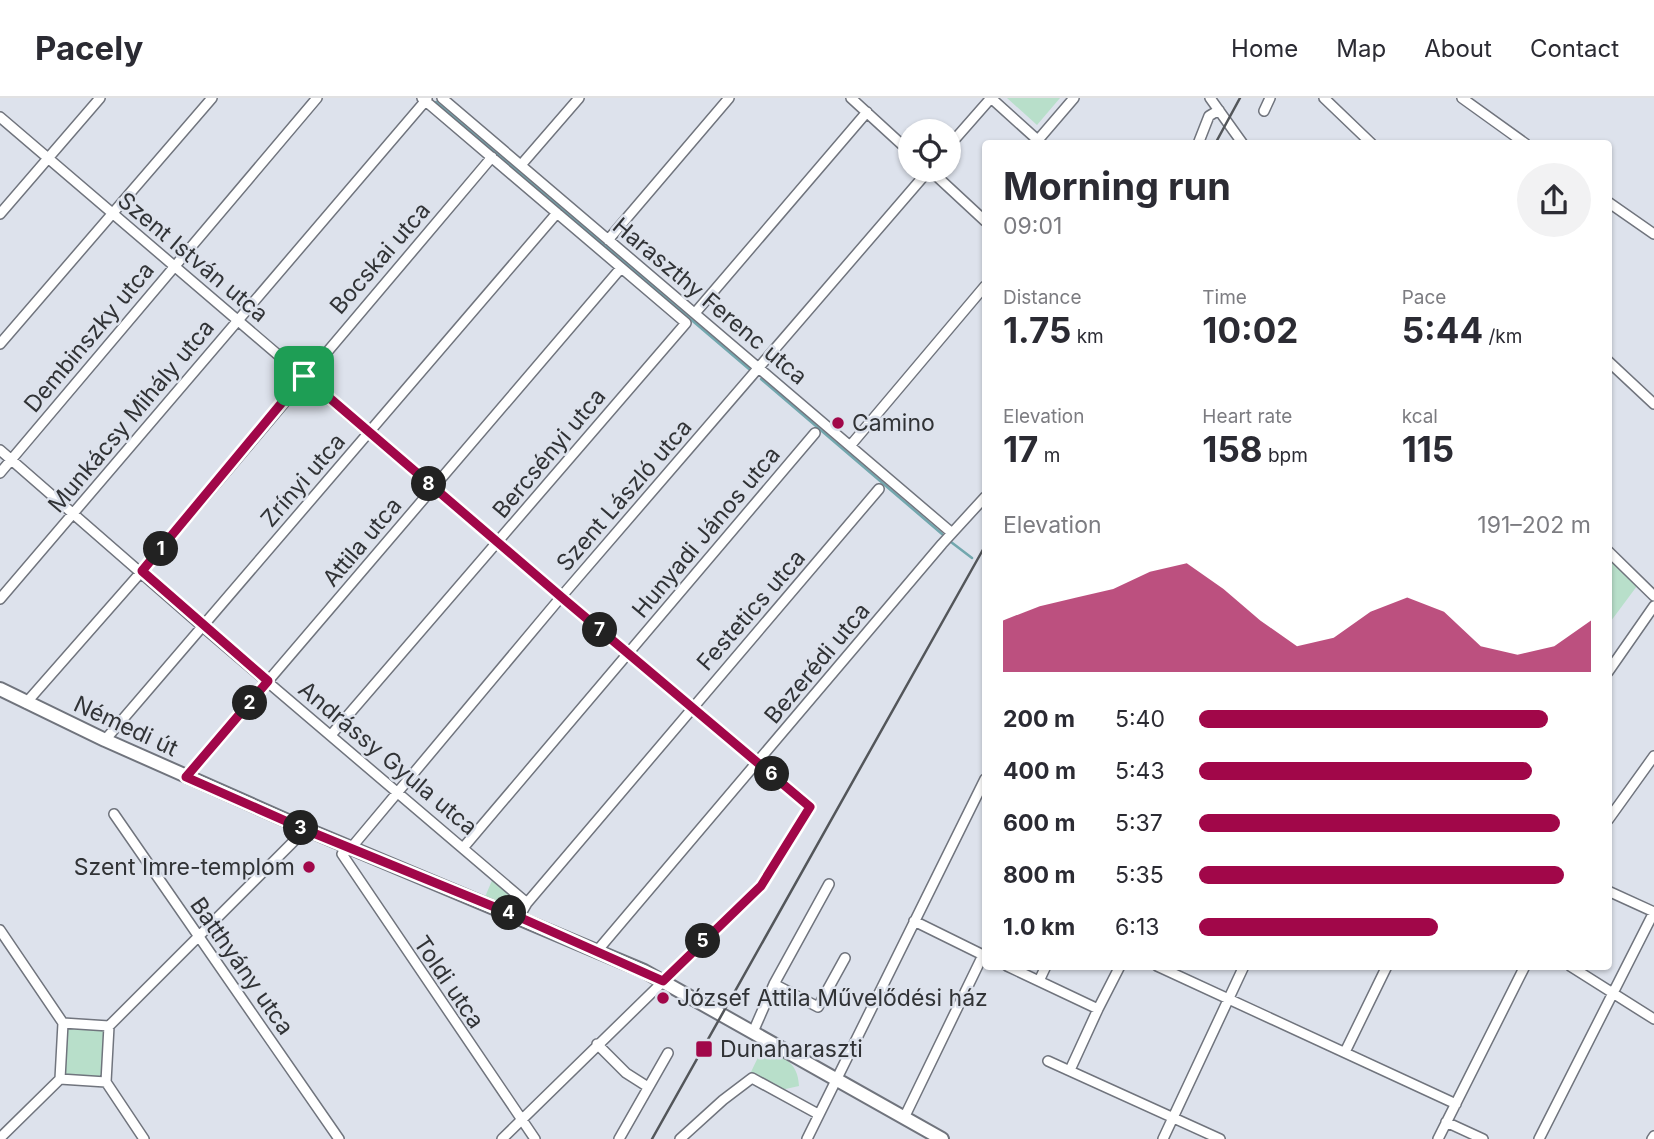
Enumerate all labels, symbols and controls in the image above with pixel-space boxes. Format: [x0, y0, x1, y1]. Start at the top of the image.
text: Pacely [35, 28, 143, 68]
text: Home [1231, 34, 1298, 63]
text: Map [1336, 34, 1386, 63]
text: About [1424, 34, 1492, 63]
text: Contact [1530, 34, 1619, 63]
map controls [898, 119, 961, 182]
button: locate [898, 119, 961, 182]
text: Morning run [1003, 163, 1231, 209]
button: share [1517, 163, 1591, 237]
street label: Szent István utca [112, 186, 274, 328]
street label: Bocskai utca [324, 196, 436, 320]
street label: Haraszthy Ferenc utca [607, 212, 813, 390]
text: 09:01 [1003, 212, 1062, 240]
street label: Dembinszky utca [18, 256, 160, 418]
text: Distance [1003, 286, 1081, 309]
text: Time [1202, 286, 1247, 309]
text: Pace [1402, 286, 1446, 309]
text: 1.75 [1003, 309, 1071, 351]
text: 10:02 [1202, 309, 1298, 351]
text: 5:44 [1402, 309, 1483, 351]
street label: Munkácsy Mihály utca [42, 314, 220, 518]
text: km [1071, 325, 1104, 348]
text: /km [1483, 325, 1522, 348]
pin [274, 346, 334, 406]
icon: arrive [285, 357, 323, 395]
street label: Bercsényi utca [487, 382, 611, 524]
text: Elevation [1003, 405, 1084, 428]
text: Heart rate [1202, 405, 1292, 428]
text: kcal [1402, 405, 1438, 428]
place label: Camino [852, 409, 935, 437]
street label: Szent László utca [550, 413, 698, 577]
marker: Camino [830, 415, 846, 431]
street label: Zrínyi utca [255, 428, 351, 532]
text: 17 [1003, 428, 1038, 470]
text: 158 [1202, 428, 1263, 470]
text: 115 [1402, 428, 1454, 470]
street label: Hunyadi János utca [626, 441, 786, 623]
text: m [1038, 444, 1060, 467]
text: bpm [1263, 444, 1308, 467]
pin: 8 [412, 466, 446, 502]
text: 8 [422, 472, 435, 495]
street label: Attila utca [317, 492, 407, 592]
text: Elevation [1003, 511, 1102, 539]
text: 191–202 m [1477, 511, 1591, 539]
pin: 1 [144, 532, 178, 566]
text: 1 [156, 537, 165, 560]
street label: Festetics utca [691, 544, 811, 676]
street label: Bezerédi utca [758, 597, 876, 729]
pin: 7 [582, 612, 618, 648]
text: 7 [594, 618, 605, 641]
street label: Andrássy Gyula utca [293, 675, 483, 841]
pin: 2 [232, 686, 268, 720]
street label: Némedi út [70, 690, 183, 762]
text: 2 [244, 691, 255, 714]
text: 200 m [1003, 705, 1075, 733]
text: 5:40 [1115, 705, 1165, 733]
pin: 6 [754, 756, 790, 792]
text: 400 m [1003, 757, 1076, 785]
text: 5:43 [1115, 757, 1165, 785]
text: 6 [765, 762, 778, 785]
text: 600 m [1003, 809, 1075, 837]
text: 5:37 [1115, 809, 1163, 837]
pin: 3 [284, 810, 318, 846]
text: 3 [294, 816, 307, 839]
place label: Szent Imre-templom [74, 853, 295, 881]
marker: Szent Imre-templom [301, 859, 317, 875]
text: 800 m [1003, 861, 1075, 889]
text: 5:35 [1115, 861, 1164, 889]
street label: Batthyány utca [184, 892, 300, 1040]
pin: 4 [491, 896, 526, 930]
text: 4 [502, 901, 515, 924]
text: 1.0 km [1003, 913, 1075, 941]
text: 6:13 [1115, 913, 1159, 941]
pin: 5 [686, 924, 720, 958]
text: 5 [696, 929, 709, 952]
street label: Toldi utca [408, 930, 490, 1034]
place label: József Attila Művelődési ház [677, 984, 988, 1012]
marker: József Attila Művelődési ház [655, 990, 671, 1006]
place label: Dunaharaszti [720, 1035, 863, 1063]
marker: Dunaharaszti [694, 1039, 714, 1059]

